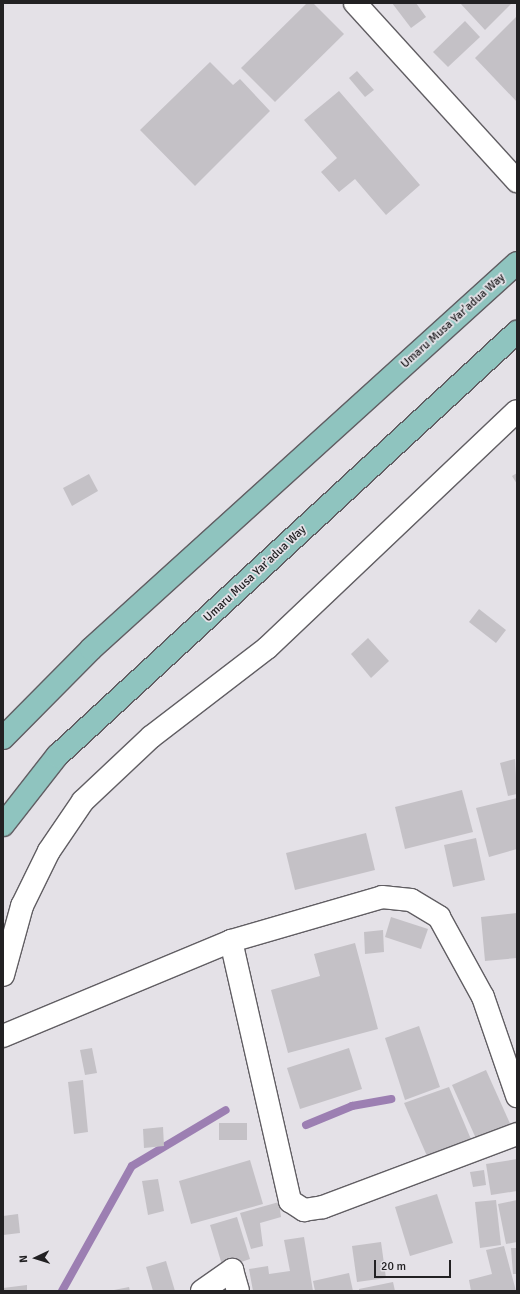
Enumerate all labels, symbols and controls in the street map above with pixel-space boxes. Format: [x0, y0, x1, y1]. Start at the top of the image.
street label: Umaru Musa Yar'adua Way [398, 270, 508, 372]
street label: Umaru Musa Yar'adua Way [201, 523, 309, 625]
north arrow [16, 1238, 56, 1278]
scale bar [376, 1252, 453, 1278]
text: N [17, 1255, 30, 1263]
text: 20 m [381, 1259, 406, 1274]

